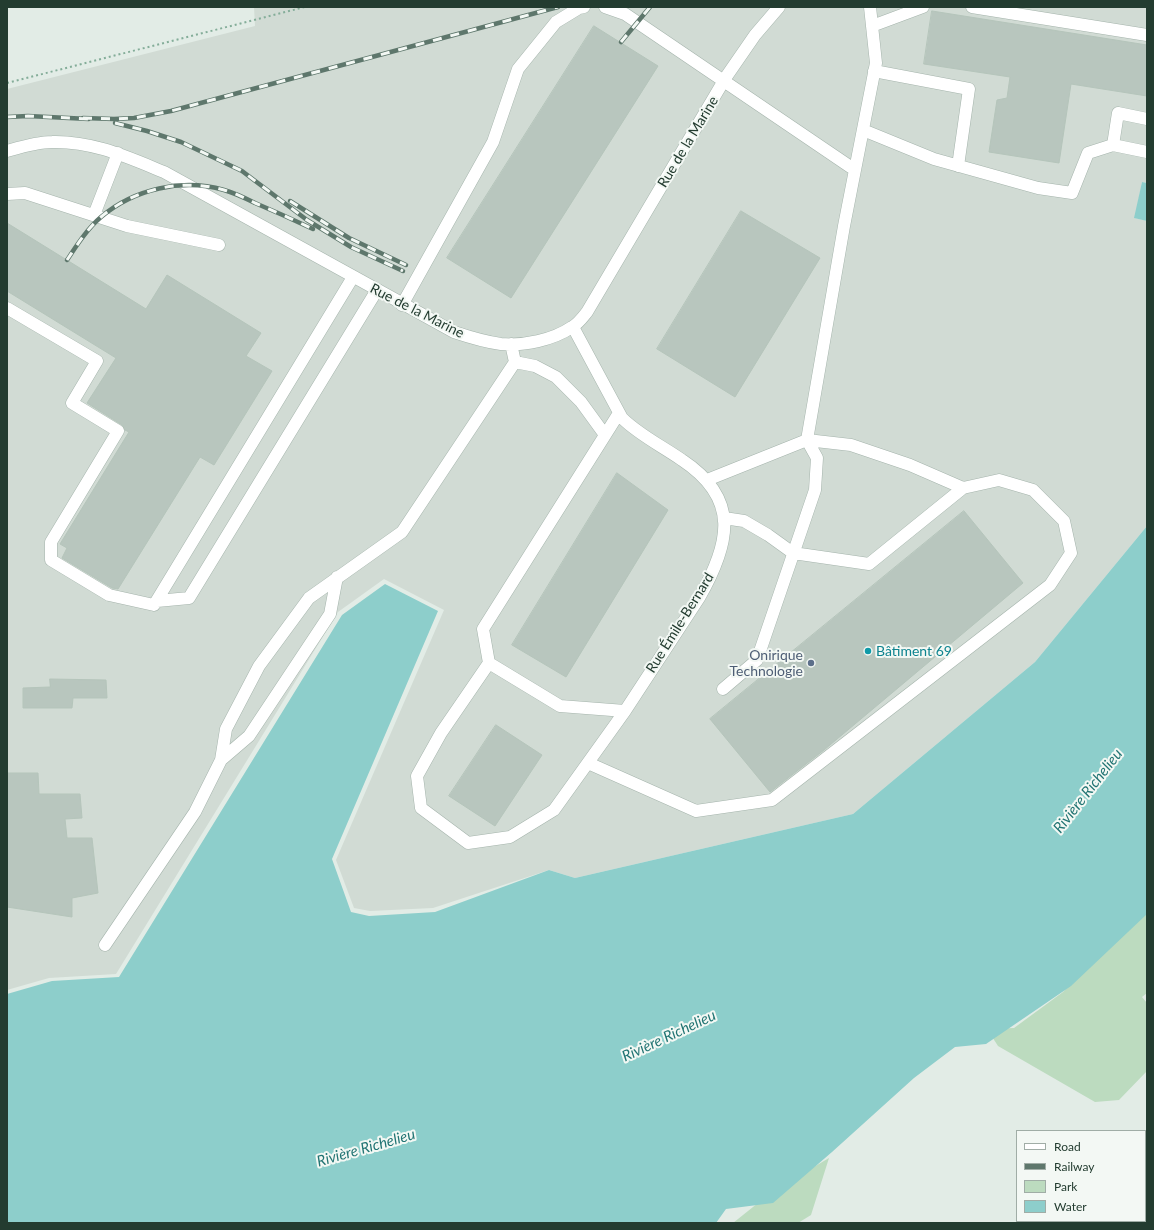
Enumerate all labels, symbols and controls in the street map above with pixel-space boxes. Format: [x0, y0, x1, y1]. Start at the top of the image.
street label: Rue de la Marine [654, 93, 722, 191]
street label: Rue de la Marine [367, 280, 467, 342]
street label: Rue Émile-Bernard [642, 570, 718, 676]
place label: Bâtiment 69 [876, 643, 952, 659]
marker: Bâtiment 69 [863, 646, 873, 656]
place label: Onirique Technologie [730, 647, 803, 680]
marker: Onirique Technologie [806, 658, 816, 668]
water label: Rivière Richelieu [1050, 746, 1126, 836]
water label: Rivière Richelieu [619, 1006, 719, 1066]
water label: Rivière Richelieu [315, 1125, 417, 1171]
legend [1016, 1130, 1146, 1222]
text: Road [1054, 1139, 1081, 1154]
text: Railway [1054, 1159, 1094, 1174]
text: Park [1054, 1179, 1077, 1194]
text: Water [1054, 1199, 1087, 1214]

